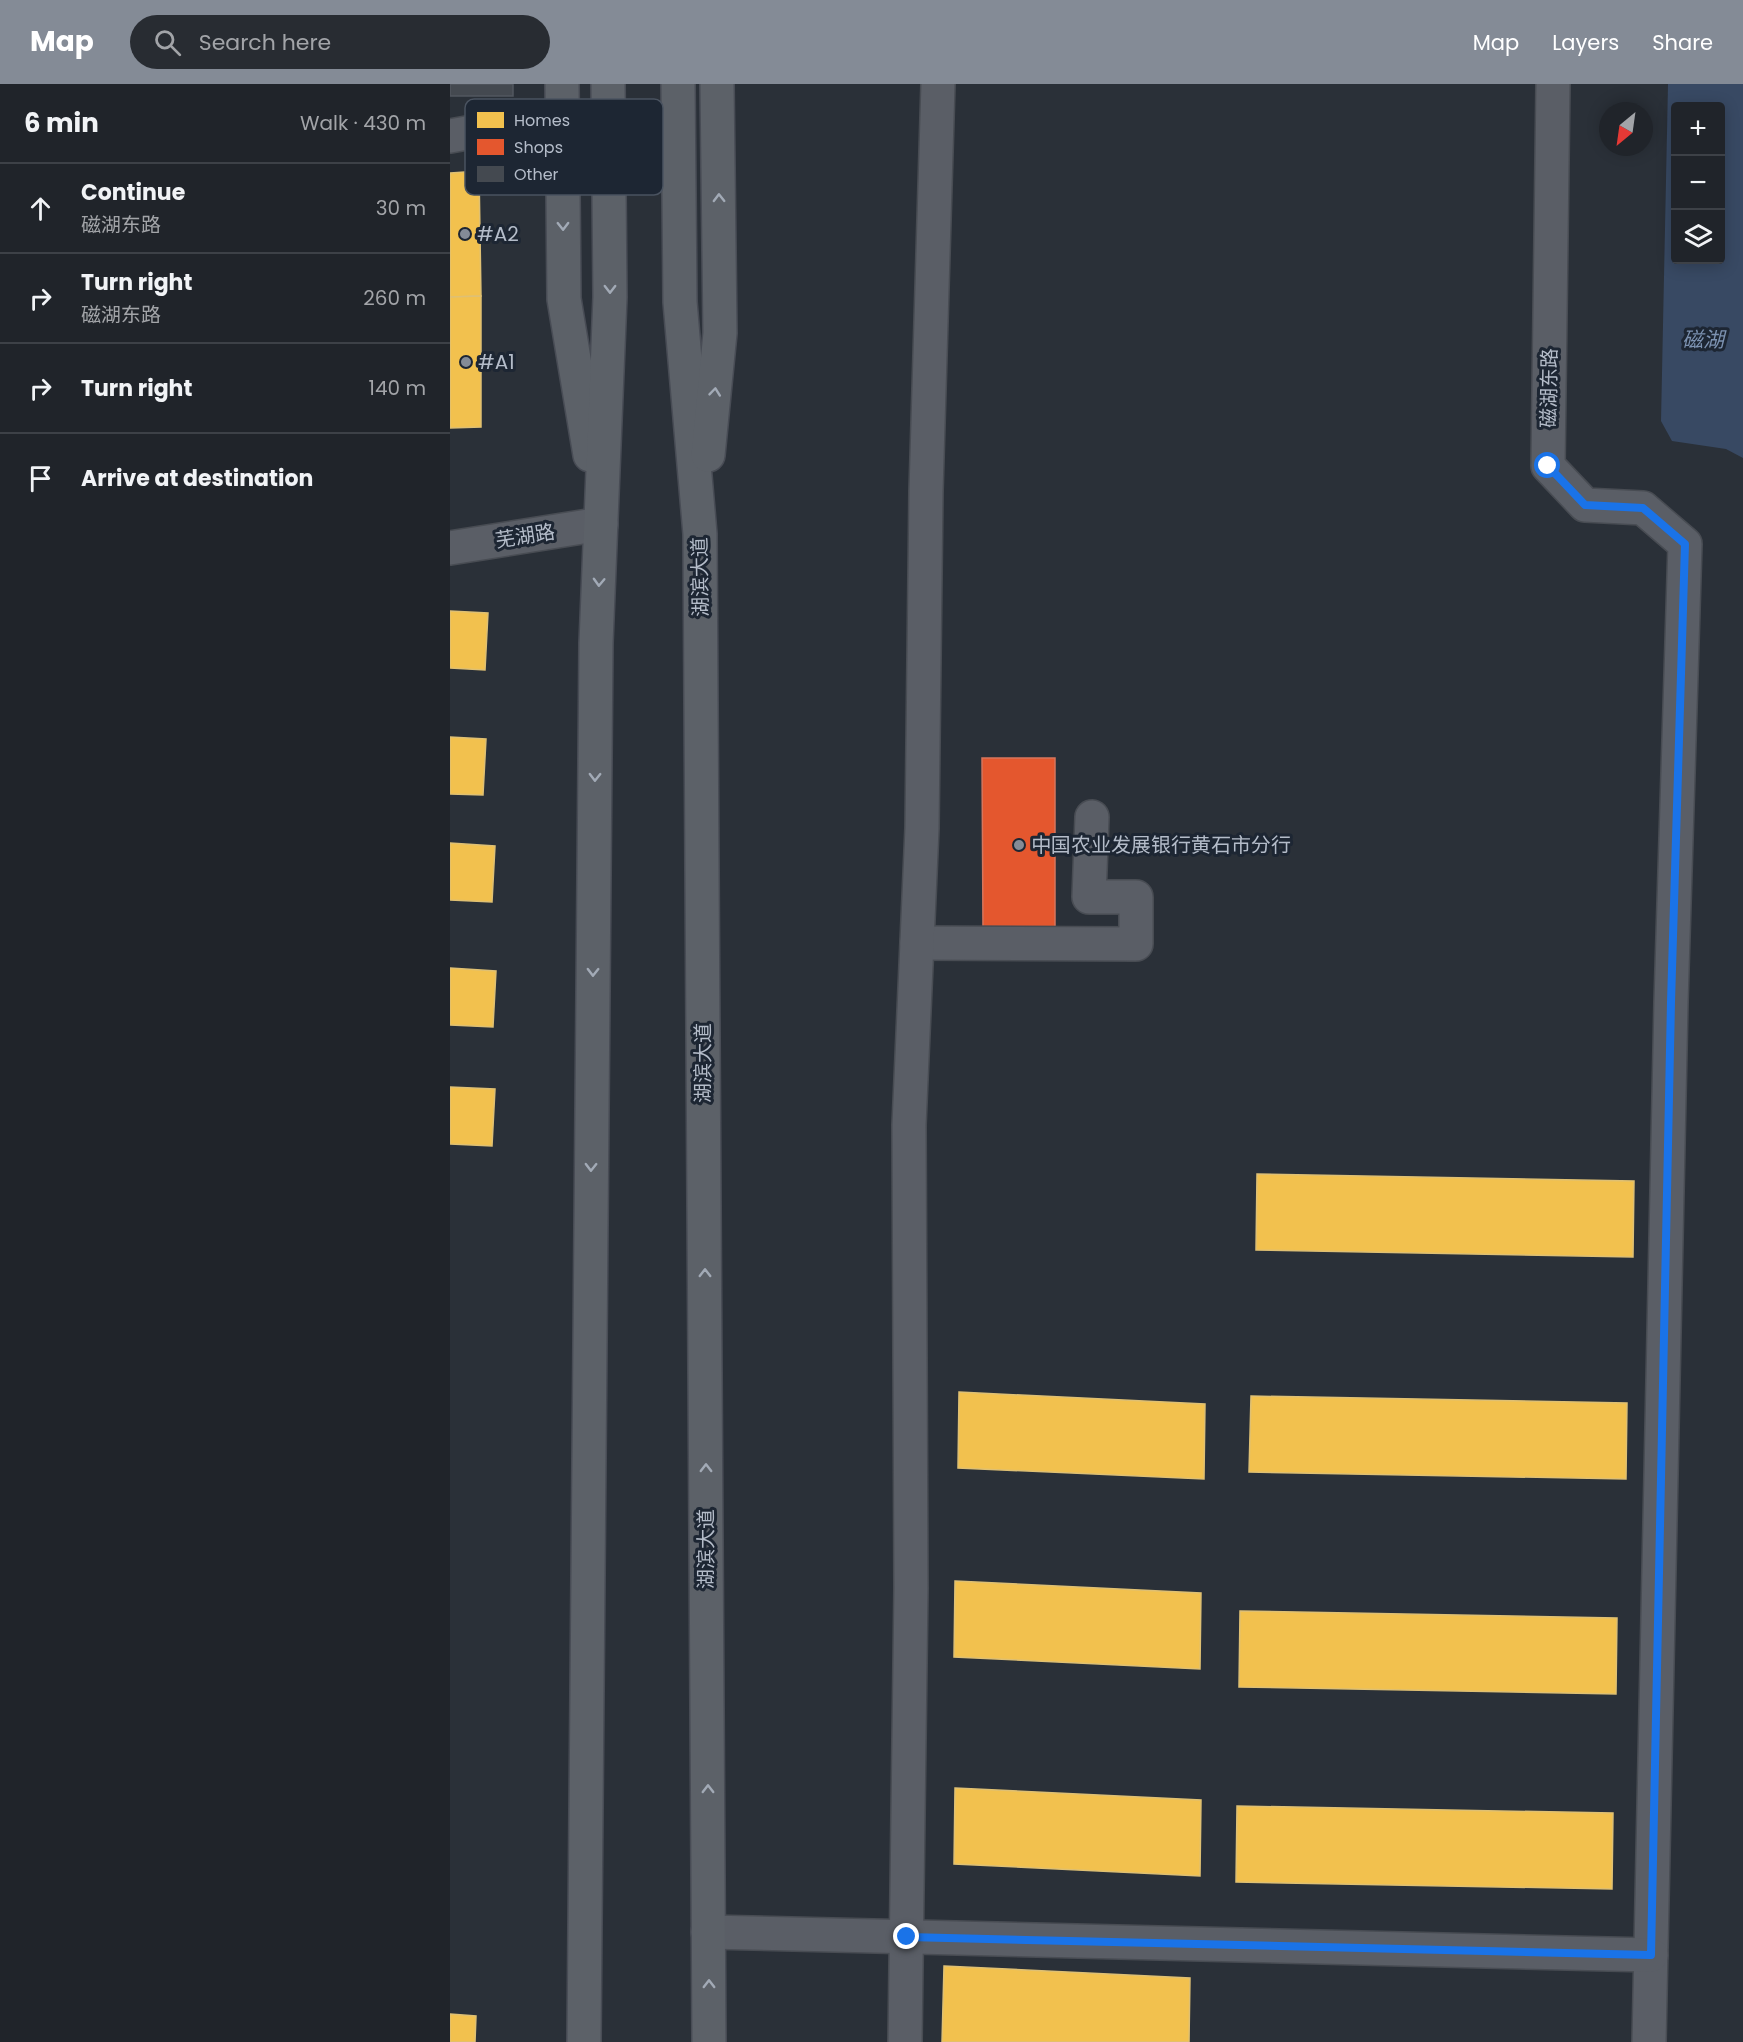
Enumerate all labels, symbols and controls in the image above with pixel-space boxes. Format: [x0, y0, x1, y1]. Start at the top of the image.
search box [130, 15, 550, 69]
text: Map [30, 22, 94, 61]
icon: search [151, 26, 184, 59]
text: Search here [199, 27, 331, 58]
text: Map [1473, 28, 1519, 57]
text: Layers [1552, 28, 1619, 57]
text: Share [1652, 28, 1713, 57]
legend [465, 99, 663, 195]
north arrow [1599, 102, 1653, 156]
map controls [1671, 102, 1725, 264]
button: + [1671, 102, 1725, 156]
text: 6 min [24, 105, 99, 141]
text: Walk · 430 m [300, 109, 426, 137]
text: Homes [514, 109, 570, 132]
text: Shops [514, 136, 563, 159]
button: − [1671, 156, 1725, 210]
text: Other [514, 163, 559, 186]
text: Continue [81, 177, 185, 208]
icon: ahead [24, 192, 57, 225]
one-way arrow [712, 193, 725, 202]
text: 30 m [376, 194, 426, 222]
button: layers [1671, 210, 1725, 264]
text: 磁湖东路 [81, 211, 161, 239]
place label: #A2 [477, 220, 519, 248]
one-way arrow [557, 222, 570, 231]
marker: #A2 [458, 227, 472, 241]
text: Turn right [81, 267, 192, 298]
icon: right [24, 282, 57, 315]
text: 260 m [363, 284, 426, 312]
one-way arrow [604, 285, 616, 294]
text: 磁湖东路 [81, 301, 161, 329]
water label: 磁湖 [1682, 325, 1727, 354]
place label: #A1 [478, 348, 515, 376]
street label: 磁湖东路 [1534, 348, 1564, 428]
marker: #A1 [459, 355, 473, 369]
icon: right [24, 372, 57, 405]
text: Turn right [81, 373, 192, 404]
text: 140 m [369, 374, 426, 402]
one-way arrow [708, 388, 721, 397]
route start [1534, 452, 1560, 478]
icon: arrive [24, 462, 57, 495]
text: Arrive at destination [81, 463, 313, 494]
street label: 芜湖路 [493, 517, 557, 555]
street label: 湖滨大道 [685, 537, 715, 617]
one-way arrow [592, 578, 605, 587]
one-way arrow [589, 773, 601, 782]
place label: 中国农业发展银行黄石市分行 [1031, 831, 1291, 859]
marker: 中国农业发展银行黄石市分行 [1012, 838, 1026, 852]
one-way arrow [587, 968, 599, 977]
street label: 湖滨大道 [689, 1023, 717, 1103]
one-way arrow [585, 1163, 597, 1172]
one-way arrow [699, 1268, 711, 1277]
one-way arrow [700, 1463, 712, 1472]
street label: 湖滨大道 [692, 1509, 720, 1589]
one-way arrow [701, 1784, 714, 1793]
route end [893, 1923, 919, 1949]
one-way arrow [703, 1979, 715, 1988]

